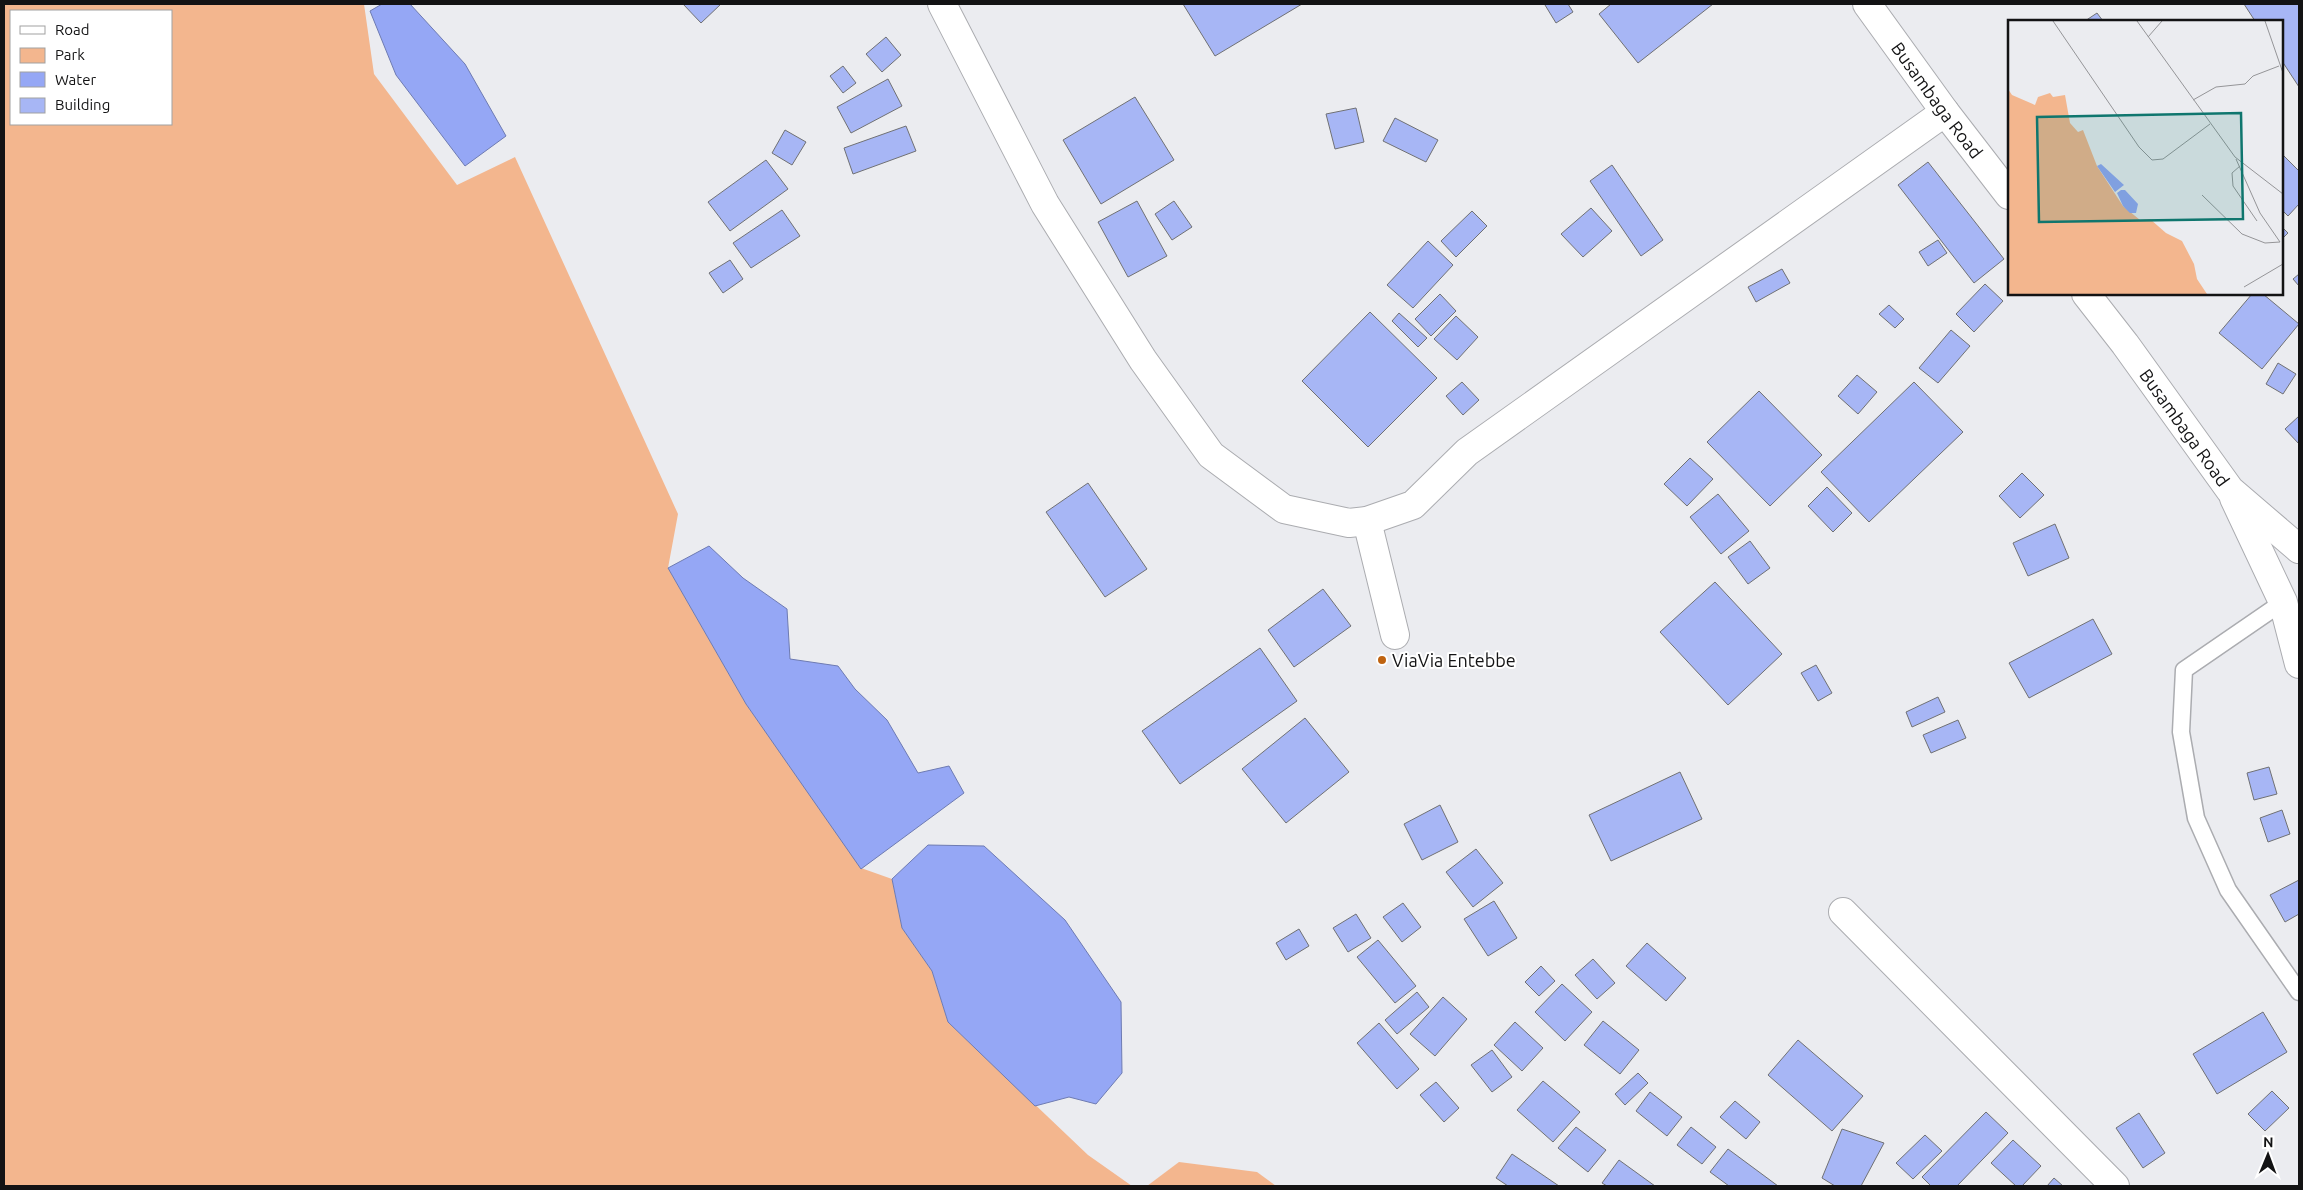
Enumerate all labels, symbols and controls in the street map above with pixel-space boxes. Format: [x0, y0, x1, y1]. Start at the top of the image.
legend [10, 10, 172, 125]
inset map [2008, 20, 2283, 295]
text: Road [55, 21, 90, 38]
street label: Busambaga Road [1888, 38, 1987, 162]
text: Park [55, 46, 85, 63]
text: Water [55, 71, 96, 88]
text: Building [55, 96, 110, 113]
street label: Busambaga Road [2136, 365, 2234, 490]
place label: ViaVia Entebbe [1392, 650, 1516, 670]
marker: ViaVia Entebbe [1376, 654, 1388, 666]
north arrow [2243, 1130, 2293, 1180]
text: N [2263, 1134, 2274, 1150]

